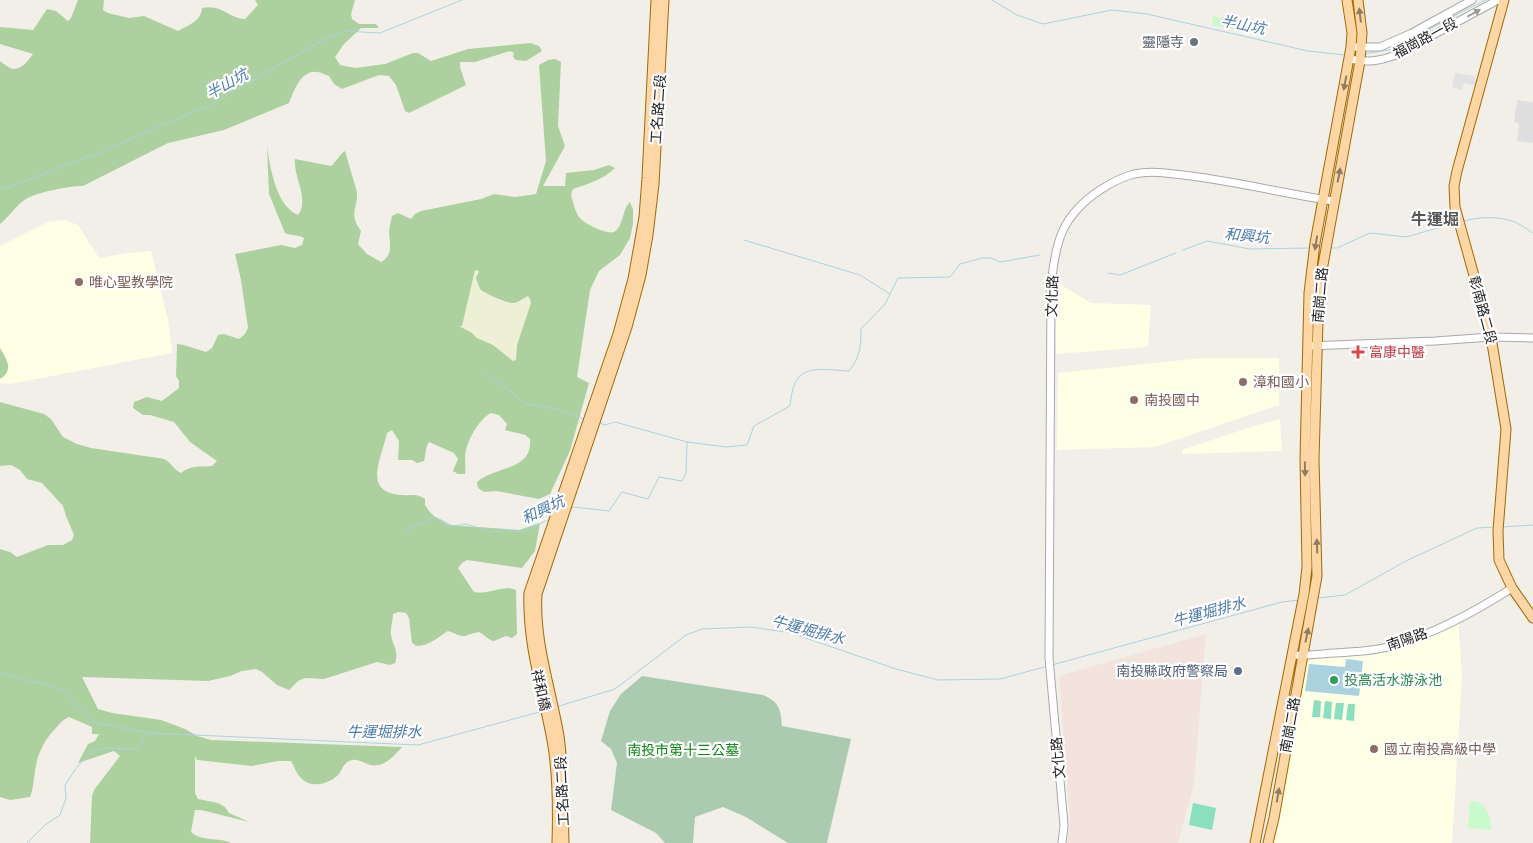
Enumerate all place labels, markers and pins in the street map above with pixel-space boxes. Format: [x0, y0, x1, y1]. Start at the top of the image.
place label: 靈隱寺 [1142, 33, 1184, 52]
marker: 靈隱寺 [1188, 36, 1200, 48]
place label: 唯心聖教學院 [89, 273, 173, 292]
marker: 唯心聖教學院 [73, 276, 85, 288]
place label: 富康中醫 [1369, 343, 1425, 362]
marker: 富康中醫 [1351, 345, 1365, 359]
place label: 漳和國小 [1253, 373, 1309, 392]
marker: 漳和國小 [1237, 376, 1249, 388]
place label: 南投國中 [1144, 391, 1200, 410]
marker: 南投國中 [1128, 394, 1140, 406]
place label: 南投縣政府警察局 [1116, 662, 1228, 681]
marker: 南投縣政府警察局 [1232, 665, 1244, 677]
place label: 投高活水游泳池 [1344, 671, 1442, 690]
marker: 投高活水游泳池 [1328, 674, 1340, 686]
place label: 國立南投高級中學 [1384, 740, 1496, 759]
marker: 國立南投高級中學 [1368, 743, 1380, 755]

